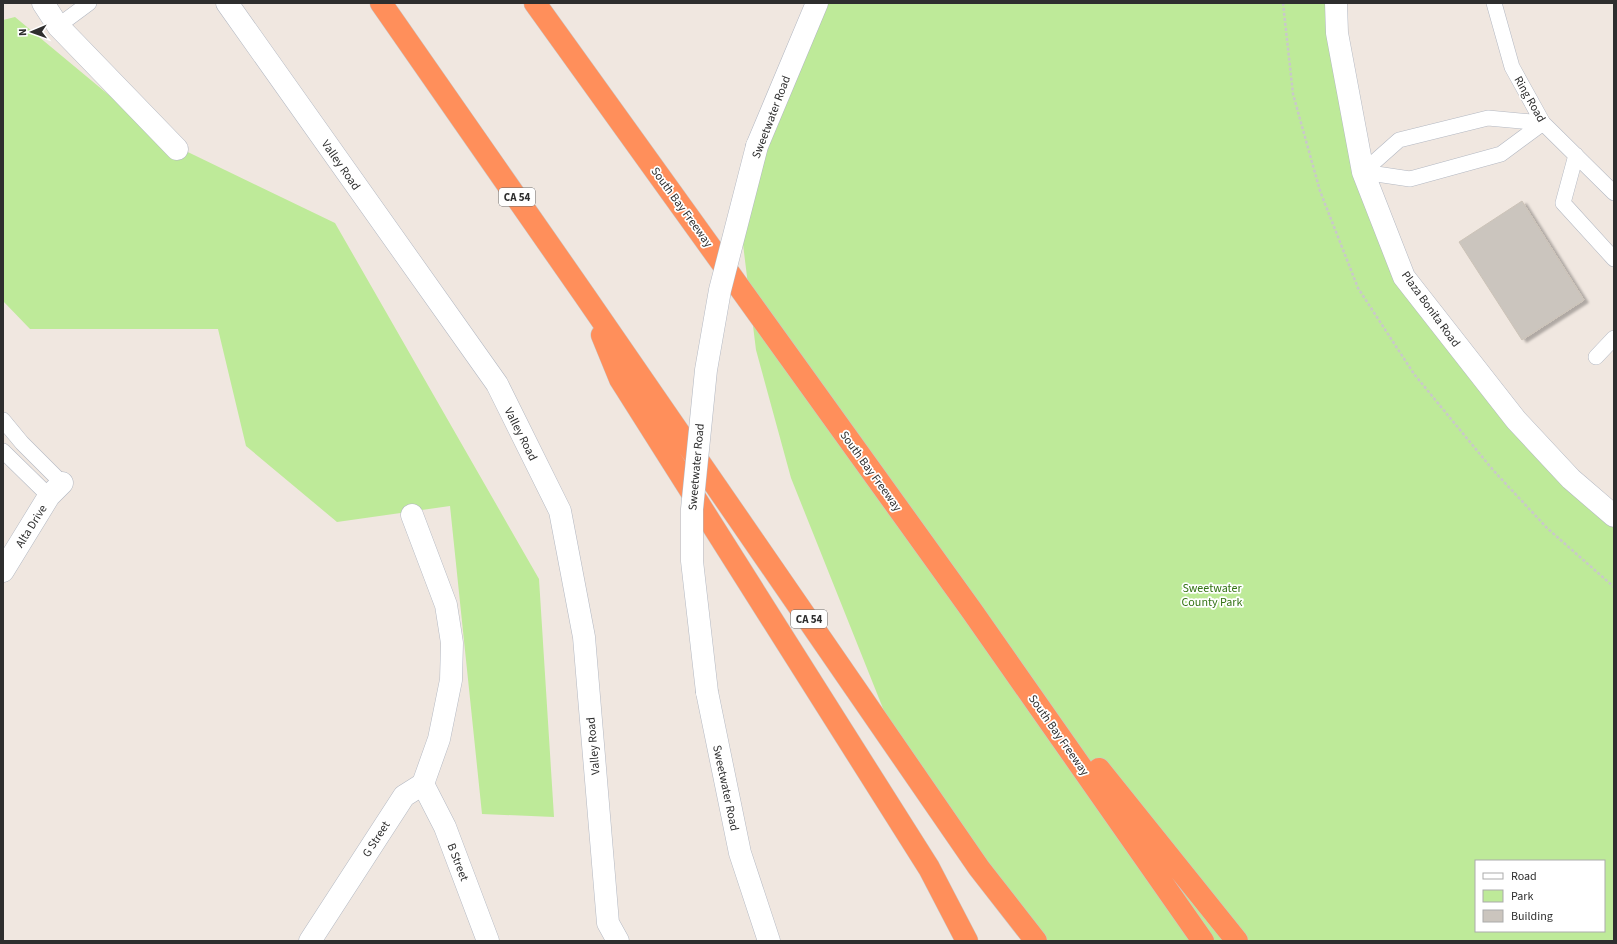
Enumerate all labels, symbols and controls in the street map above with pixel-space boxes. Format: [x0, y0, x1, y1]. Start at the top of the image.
north arrow [12, 12, 52, 52]
text: N [15, 28, 30, 36]
street label: Sweetwater Road [748, 73, 795, 161]
street label: Ring Road [1510, 73, 1550, 125]
street label: Valley Road [317, 137, 364, 194]
street label: South Bay Freeway [647, 164, 717, 251]
road number: CA 54 [499, 188, 535, 206]
street label: Plaza Bonita Road [1397, 268, 1464, 351]
street label: Valley Road [500, 405, 541, 464]
street label: Sweetwater Road [684, 423, 709, 511]
street label: South Bay Freeway [836, 428, 906, 515]
street label: Alta Drive [12, 501, 51, 551]
park label: Sweetwater County Park [1182, 580, 1243, 611]
road number: CA 54 [791, 610, 827, 628]
street label: South Bay Freeway [1024, 691, 1093, 780]
street label: Valley Road [583, 716, 604, 776]
street label: Sweetwater Road [708, 744, 743, 833]
street label: G Street [358, 818, 394, 861]
street label: B Street [443, 841, 473, 884]
legend [1475, 860, 1605, 932]
text: Road [1511, 868, 1537, 885]
text: Park [1511, 888, 1533, 905]
text: Building [1511, 908, 1553, 925]

